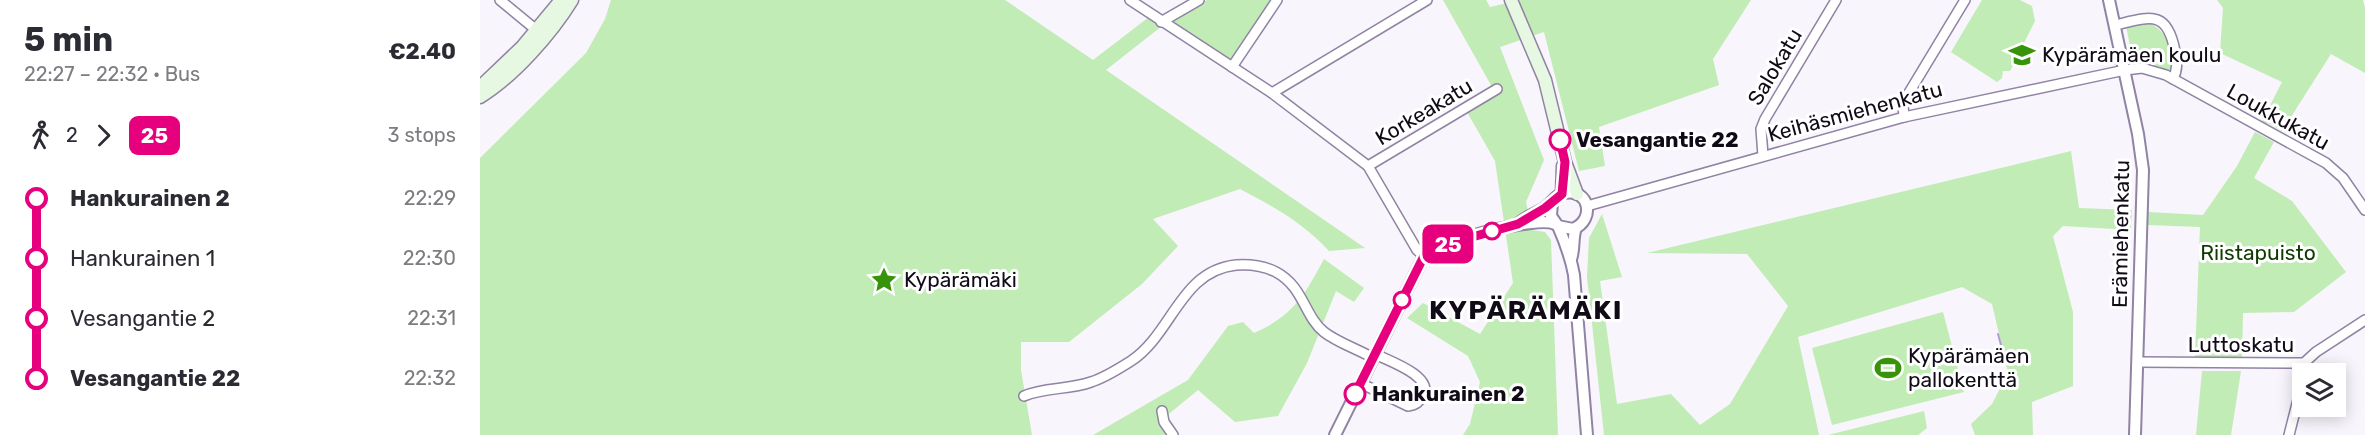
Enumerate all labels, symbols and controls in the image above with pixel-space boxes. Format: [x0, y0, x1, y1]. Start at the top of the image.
text: 5 min [24, 20, 113, 59]
street label: Salokatu [1742, 24, 1807, 110]
text: €2.40 [388, 38, 456, 65]
school or university icon: Kypärämäen koulu [2007, 40, 2037, 70]
place label: Kypärämäen koulu [2042, 42, 2221, 67]
text: 22:27 – 22:32 · Bus [24, 62, 200, 86]
street label: Korkeakatu [1371, 73, 1477, 150]
street label: Keihäsmiehenkatu [1765, 76, 1945, 147]
street label: Loukkukatu [2223, 78, 2334, 155]
icon: walk [24, 119, 57, 152]
icon: forward [87, 119, 120, 152]
text: 2 [66, 123, 78, 147]
text: 25 [141, 123, 168, 148]
text: 3 stops [387, 123, 456, 147]
place label: Vesangantie 22 [1576, 127, 1739, 152]
marker: Vesangantie 22 [1549, 129, 1571, 151]
street label: Erämiehenkatu [2107, 160, 2134, 308]
text: Hankurainen 2 [70, 185, 230, 212]
text: 22:29 [404, 186, 456, 210]
unlabelled marker [1483, 222, 1501, 240]
line badge: 25 [1421, 224, 1475, 264]
text: 25 [1434, 232, 1462, 257]
park label: Riistapuisto [2200, 240, 2316, 265]
text: Hankurainen 1 [70, 245, 215, 272]
text: 22:30 [403, 246, 456, 270]
place icon: Kypärämäki [869, 265, 899, 295]
place label: Kypärämäki [904, 267, 1017, 292]
unlabelled marker [1393, 291, 1411, 309]
district label: KYPÄRÄMÄKI [1429, 294, 1623, 326]
text: Vesangantie 2 [70, 305, 215, 332]
text: 22:31 [407, 306, 456, 330]
street label: Luttoskatu [2188, 332, 2294, 357]
place label: Kypärämäen pallokenttä [1908, 343, 2029, 392]
sports icon: Kypärämäen pallokenttä [1873, 353, 1903, 383]
map controls [2292, 363, 2346, 417]
button: layers [2292, 363, 2346, 417]
text: Vesangantie 22 [70, 365, 240, 392]
text: 22:32 [404, 366, 456, 390]
place label: Hankurainen 2 [1372, 381, 1525, 406]
marker: Hankurainen 2 [1344, 383, 1366, 405]

